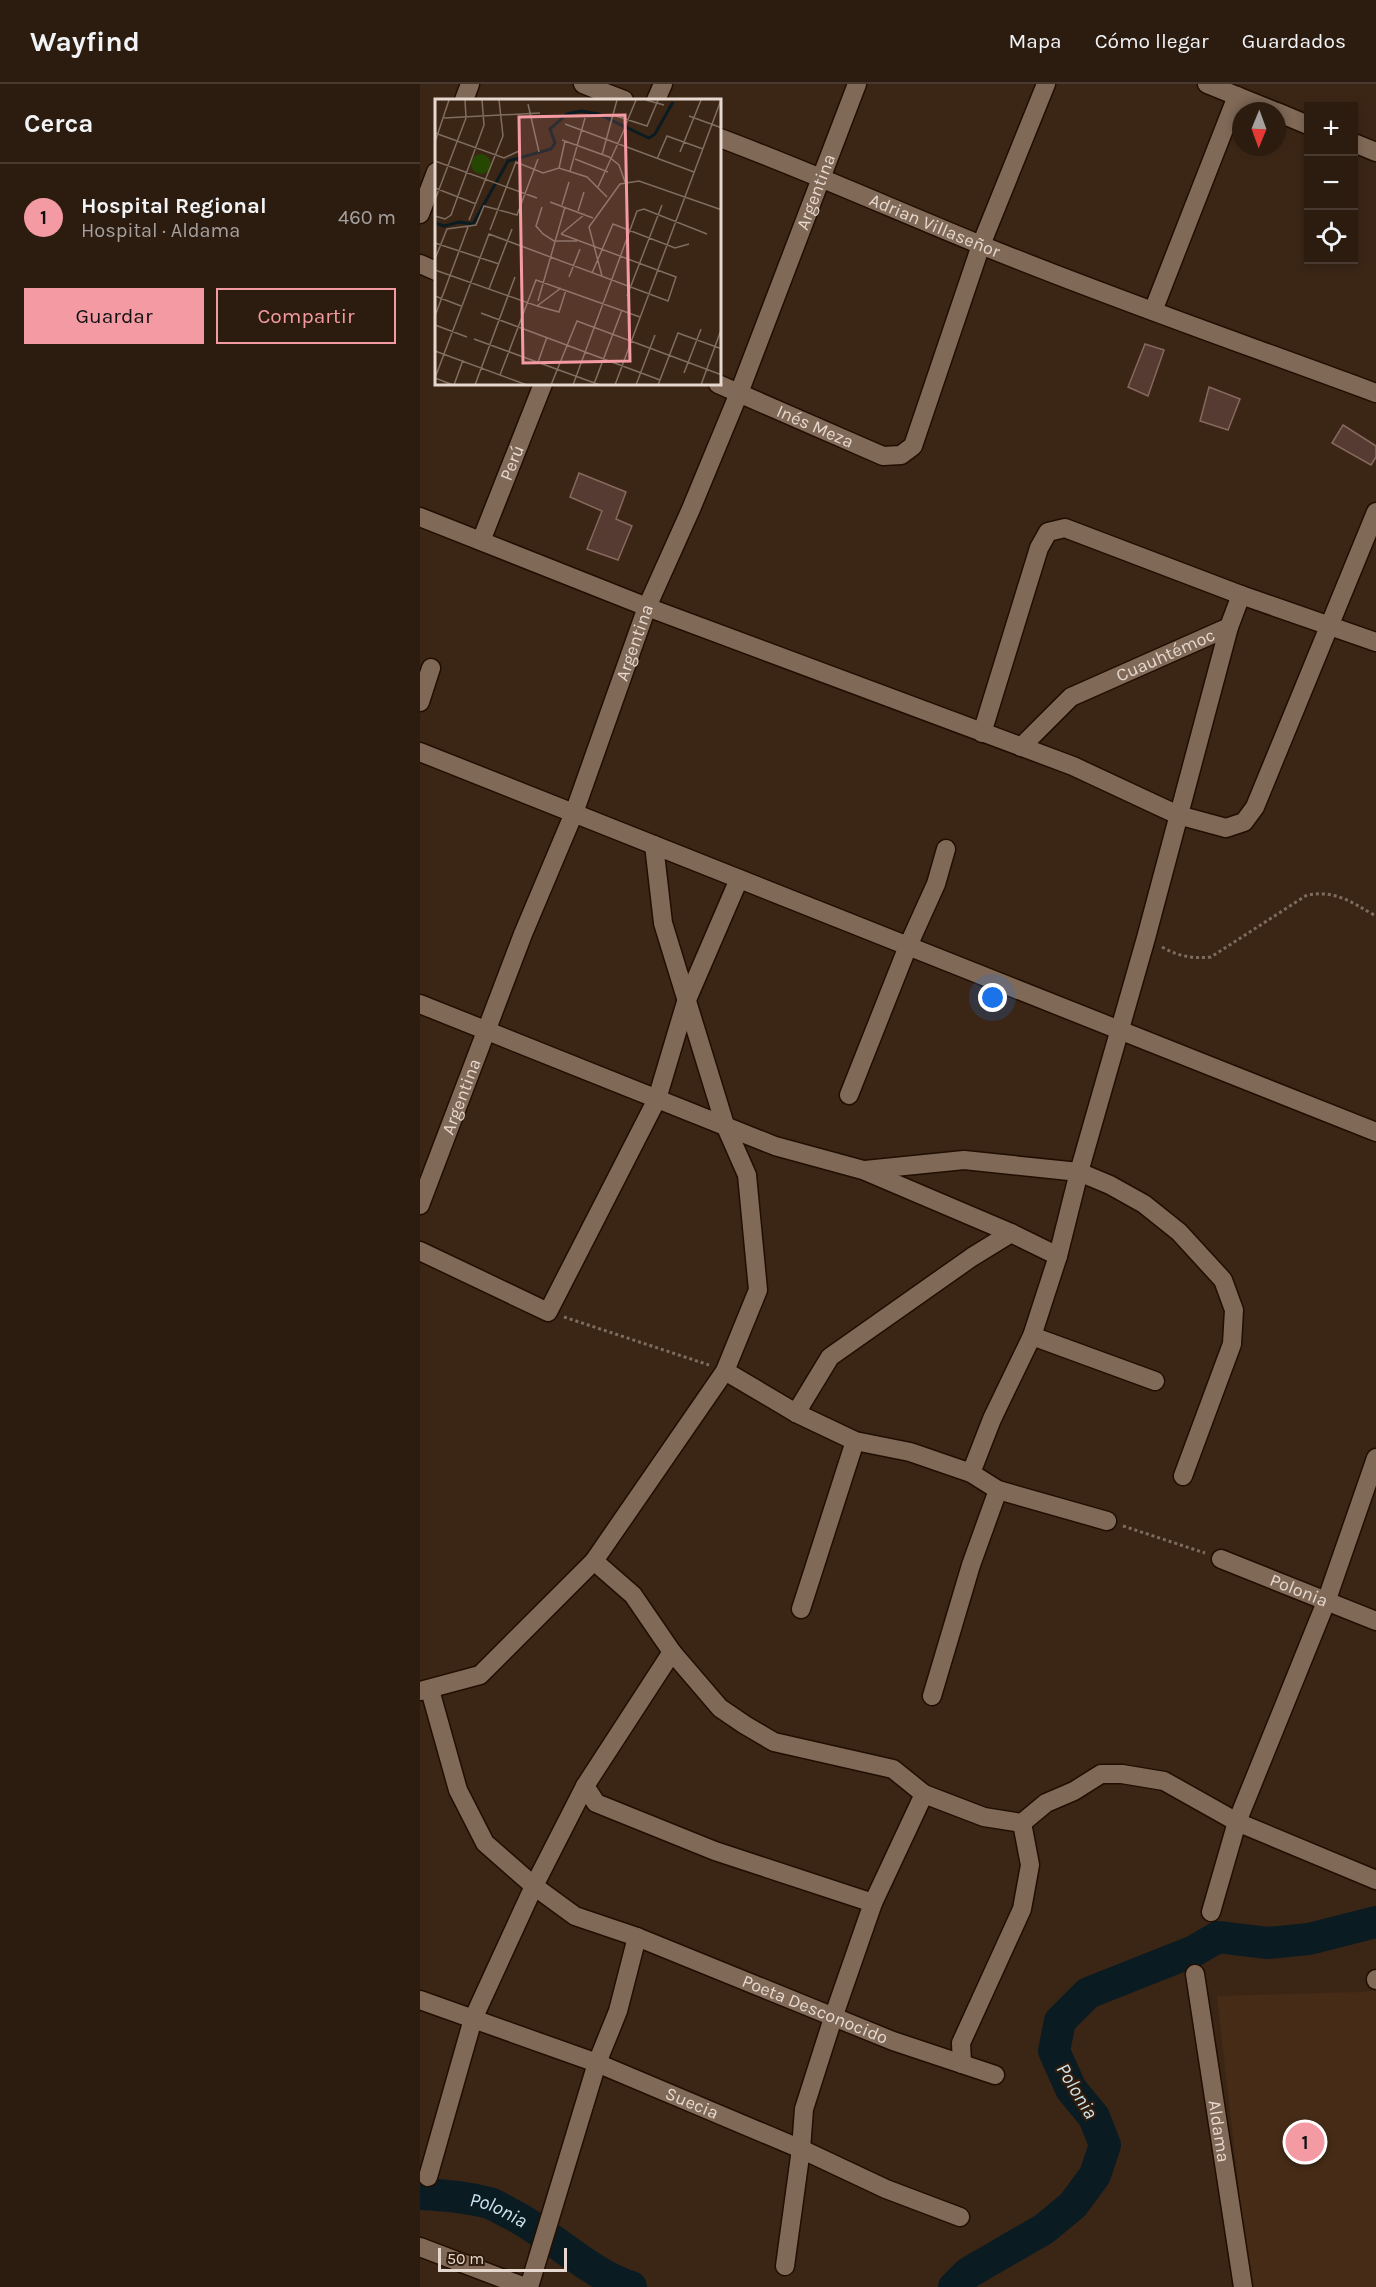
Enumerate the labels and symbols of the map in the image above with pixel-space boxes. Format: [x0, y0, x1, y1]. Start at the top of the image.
inset map [435, 99, 722, 386]
north arrow [1232, 102, 1286, 156]
street label: Argentina [791, 151, 840, 233]
street label: Adrian Villaseñor [866, 189, 1004, 263]
street label: Inés Meza [773, 400, 857, 453]
street label: Perú [495, 442, 529, 484]
street label: Argentina [611, 601, 658, 684]
street label: Cuauhtémoc [1113, 624, 1218, 687]
your location [978, 983, 1007, 1012]
street label: Argentina [437, 1055, 486, 1138]
street label: Polonia [1267, 1569, 1331, 1612]
street label: Poeta Desconocido [739, 1970, 891, 2049]
water label: Polonia [1051, 2059, 1103, 2123]
street label: Suecia [662, 2082, 722, 2124]
street label: Aldama [1203, 2098, 1235, 2164]
pin: 1 [1286, 2120, 1324, 2164]
water label: Polonia [468, 2188, 532, 2232]
scale bar [438, 2245, 567, 2272]

